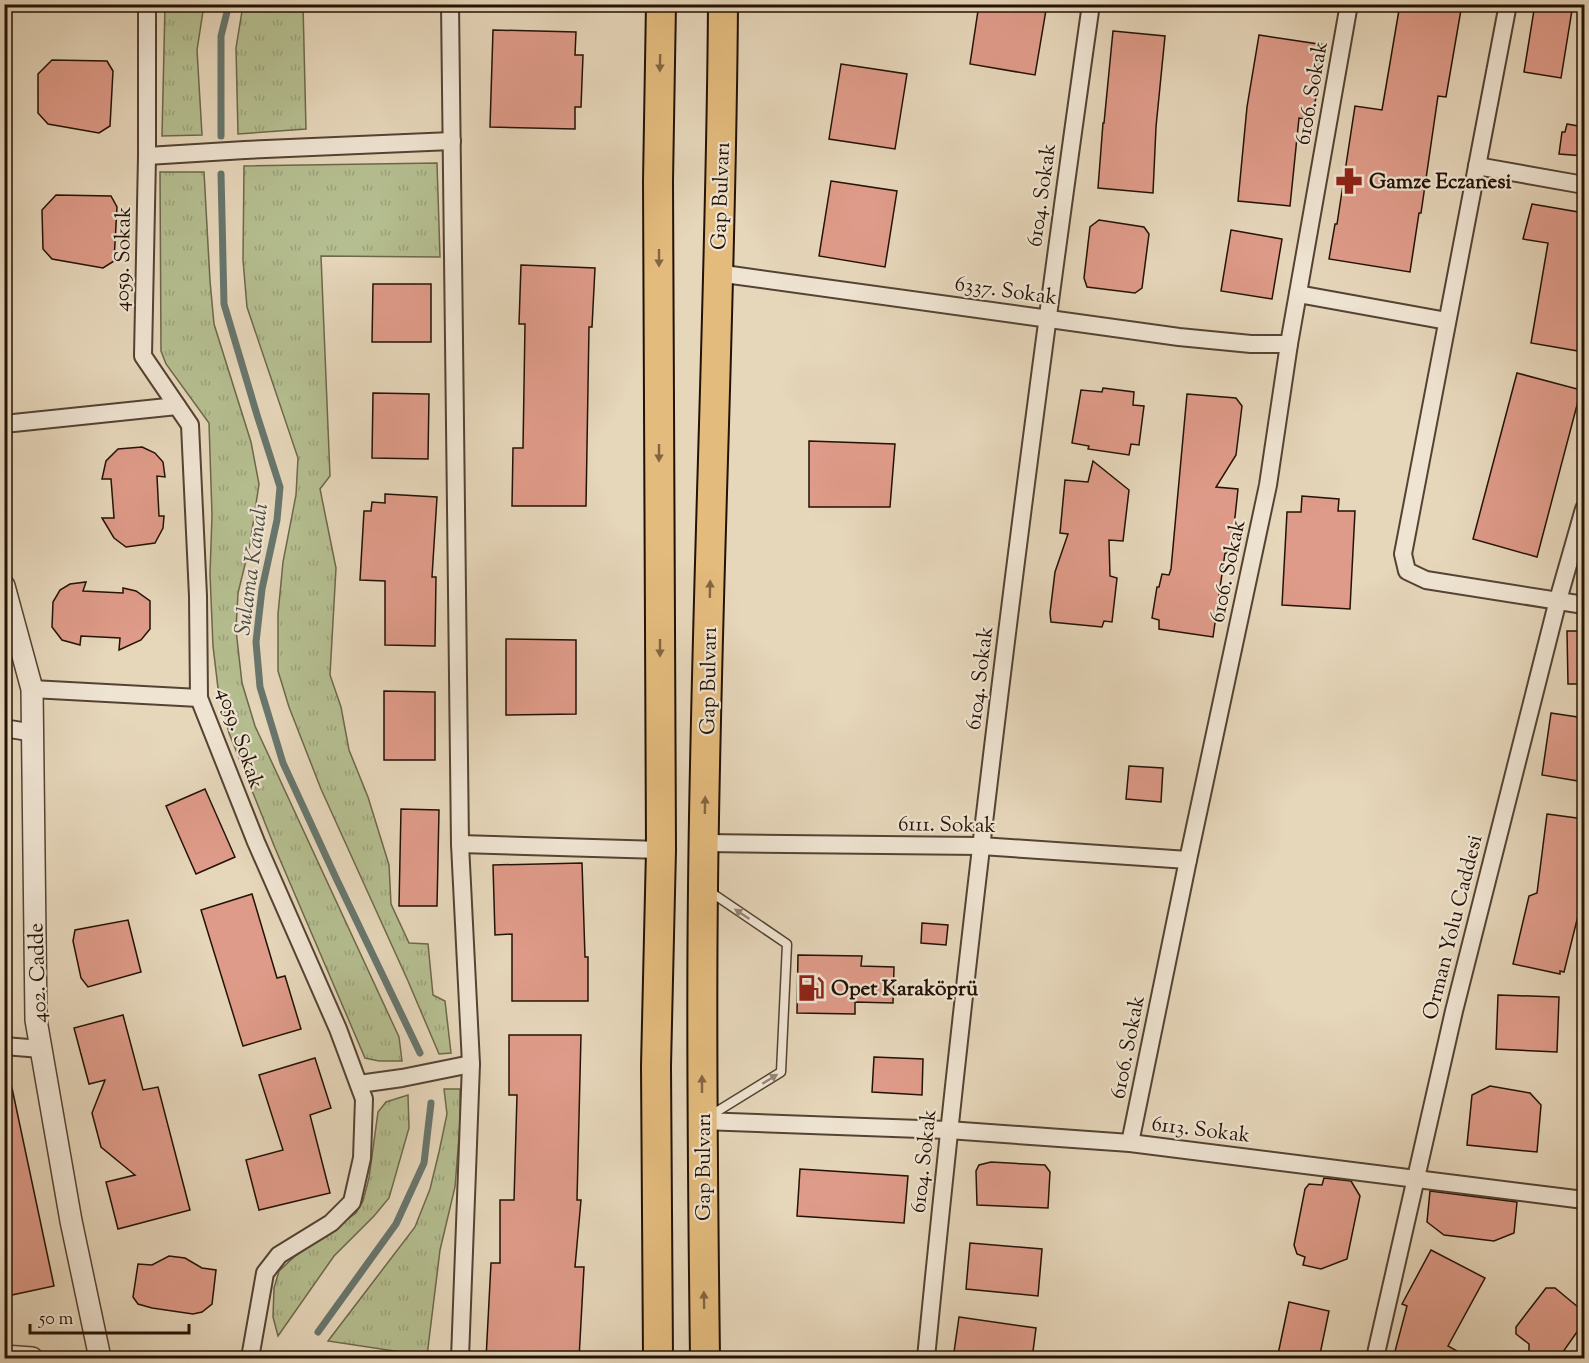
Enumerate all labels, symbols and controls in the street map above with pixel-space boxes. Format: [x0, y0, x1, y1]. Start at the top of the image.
street label: 6106. Sokak [1289, 39, 1337, 147]
one-way arrow [656, 53, 665, 72]
street label: 6104. Sokak [1021, 141, 1065, 249]
street label: Gap Bulvarı [705, 142, 739, 251]
pharmacy icon: Gamze Eczanesi [1334, 166, 1364, 196]
place label: Gamze Eczanesi [1369, 168, 1511, 198]
street label: 4059. Sokak [108, 206, 140, 312]
one-way arrow [654, 248, 664, 267]
street label: 6337. Sokak [953, 270, 1059, 314]
one-way arrow [654, 443, 664, 462]
water label: Sulama Kanalı [228, 501, 278, 637]
street label: 6106. Sokak [1203, 517, 1255, 626]
one-way arrow [705, 580, 715, 599]
street label: 6104. Sokak [960, 624, 1002, 732]
street label: Gap Bulvarı [694, 627, 726, 735]
one-way arrow [655, 638, 665, 657]
street label: 4059. Sokak [208, 684, 271, 794]
one-way arrow [700, 796, 710, 815]
street label: 6111. Sokak [898, 810, 997, 842]
street label: Orman Yolu Caddesi [1416, 832, 1491, 1023]
one-way arrow [734, 909, 750, 920]
street label: 402. Cadde [22, 922, 56, 1023]
fuel station icon: Opet Karaköprü [796, 973, 826, 1003]
place label: Opet Karaköprü [831, 975, 979, 1005]
street label: 6106. Sokak [1104, 993, 1154, 1102]
one-way arrow [762, 1073, 778, 1084]
one-way arrow [697, 1075, 707, 1094]
street label: 6104. Sokak [905, 1107, 945, 1215]
street label: 6113. Sokak [1150, 1110, 1252, 1152]
street label: Gap Bulvarı [690, 1113, 720, 1221]
one-way arrow [699, 1291, 709, 1310]
scale bar [30, 1297, 189, 1335]
text: 50 m [38, 1307, 74, 1333]

